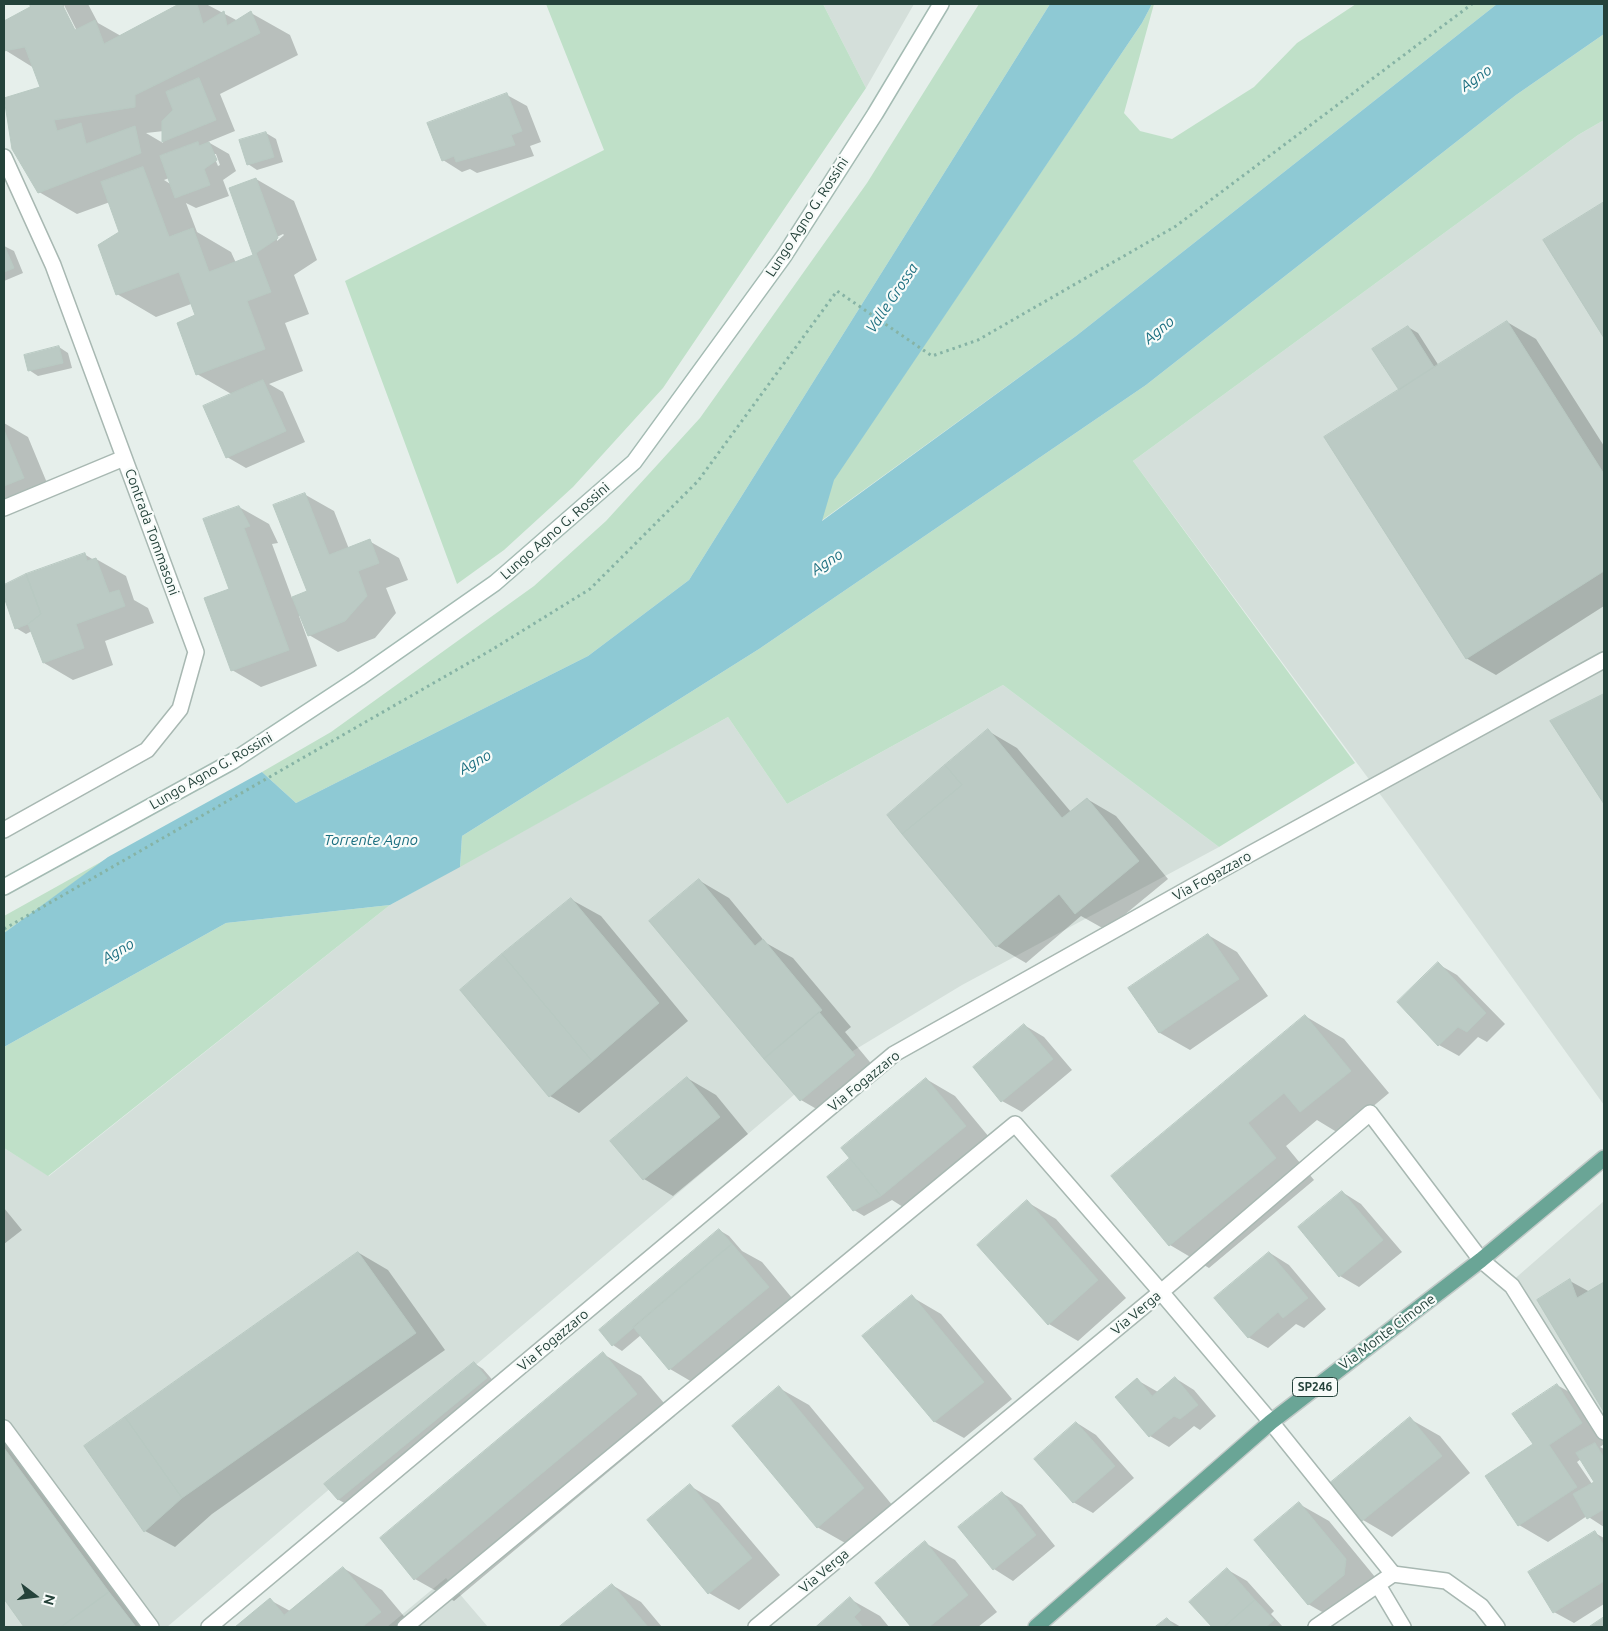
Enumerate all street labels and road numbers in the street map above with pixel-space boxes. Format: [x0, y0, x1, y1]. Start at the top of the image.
street label: Lungo Agno G. Rossini [762, 154, 852, 280]
street label: Contrada Tommasoni [121, 466, 183, 598]
street label: Lungo Agno G. Rossini [497, 479, 613, 583]
street label: Lungo Agno G. Rossini [147, 729, 275, 813]
street label: Via Fogazzaro [1170, 847, 1254, 905]
street label: Via Fogazzaro [825, 1047, 903, 1115]
street label: Via Verga [1108, 1287, 1164, 1339]
street label: Via Monte Cimone [1336, 1290, 1438, 1374]
street label: Via Fogazzaro [514, 1305, 592, 1375]
road number: SP246 [1292, 1378, 1338, 1396]
street label: Via Verga [796, 1545, 852, 1597]

